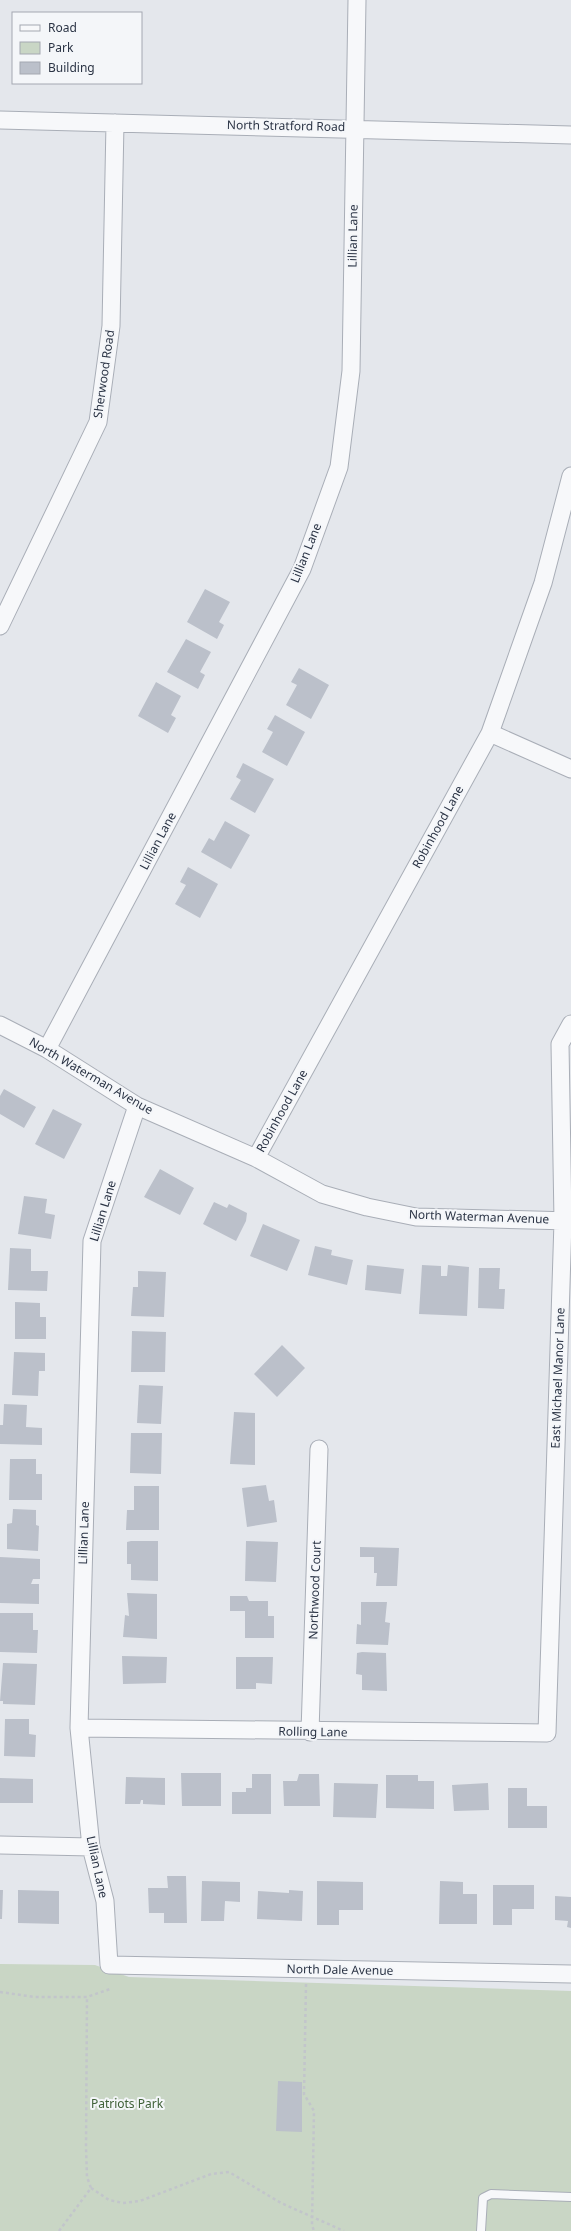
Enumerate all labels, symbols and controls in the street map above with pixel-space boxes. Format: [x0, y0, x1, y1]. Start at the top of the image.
legend [12, 12, 142, 84]
text: Road [48, 19, 77, 36]
text: Park [48, 39, 74, 56]
text: Building [48, 59, 95, 76]
street label: North Stratford Road [227, 116, 345, 135]
street label: Lillian Lane [343, 204, 362, 268]
street label: Sherwood Road [89, 329, 118, 419]
street label: Lillian Lane [286, 520, 325, 585]
street label: Robinhood Lane [408, 782, 467, 871]
street label: Lillian Lane [135, 809, 180, 873]
street label: North Waterman Avenue [26, 1033, 157, 1118]
street label: Robinhood Lane [252, 1066, 311, 1155]
street label: Lillian Lane [85, 1178, 120, 1244]
street label: North Waterman Avenue [408, 1206, 550, 1227]
street label: East Michael Manor Lane [547, 1307, 568, 1449]
street label: Lillian Lane [74, 1501, 93, 1565]
street label: Northwood Court [304, 1540, 325, 1640]
street label: Rolling Lane [278, 1722, 348, 1741]
street label: Lillian Lane [83, 1834, 112, 1900]
street label: North Dale Avenue [286, 1960, 394, 1979]
park label: Patriots Park [91, 2095, 164, 2112]

